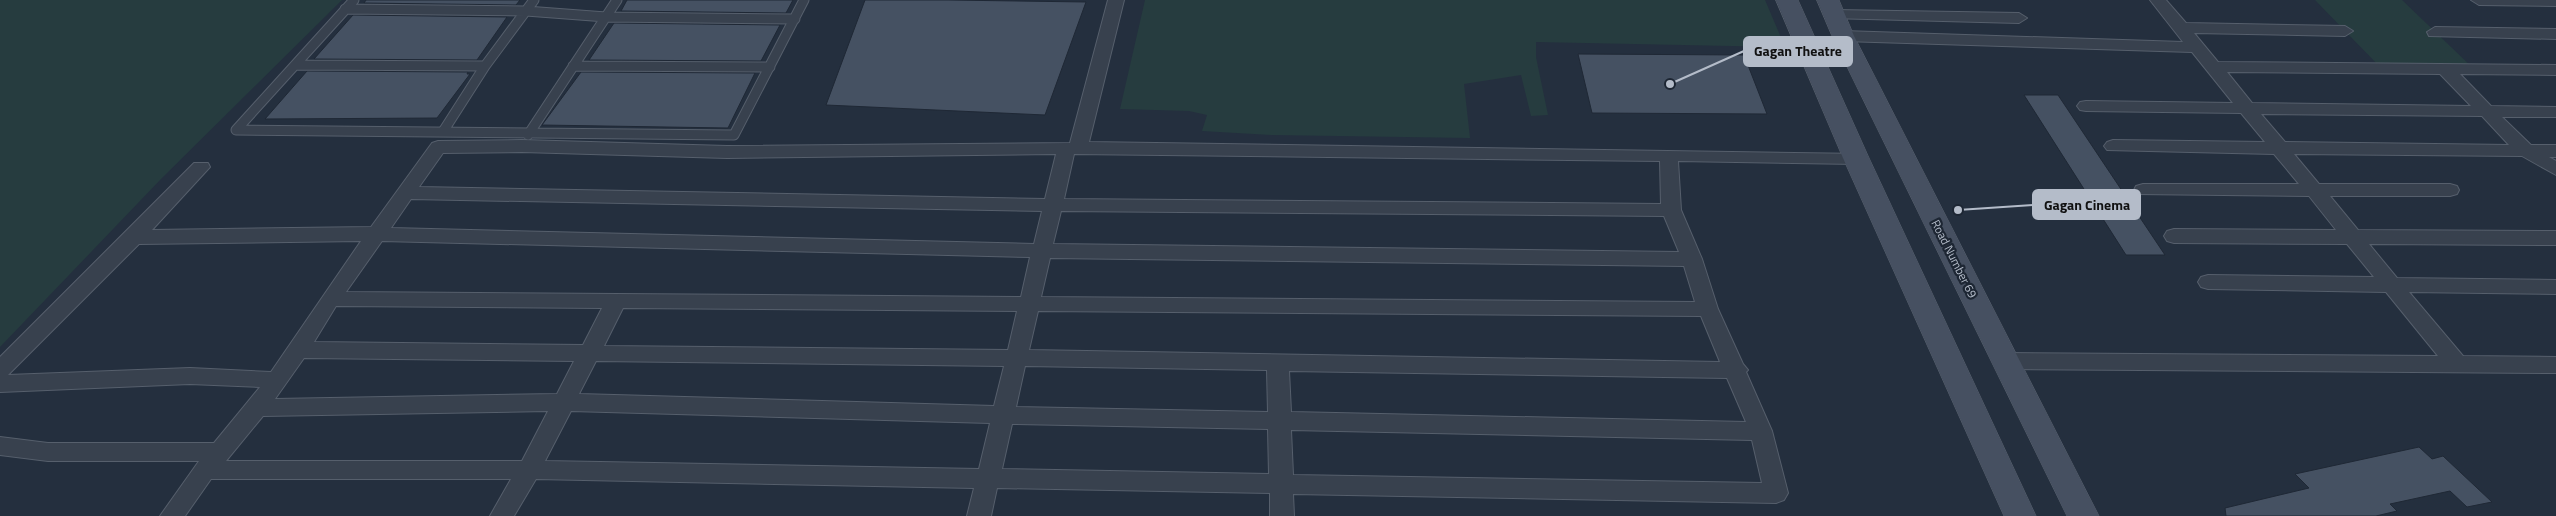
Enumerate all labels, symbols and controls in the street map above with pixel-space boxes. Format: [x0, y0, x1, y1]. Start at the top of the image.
callout: Gagan Theatre [1744, 37, 1852, 66]
text: Gagan Theatre [1754, 40, 1842, 61]
callout: Gagan Cinema [2033, 190, 2140, 219]
text: Gagan Cinema [2044, 194, 2130, 215]
street label: Road Number 69 [1927, 216, 1982, 302]

